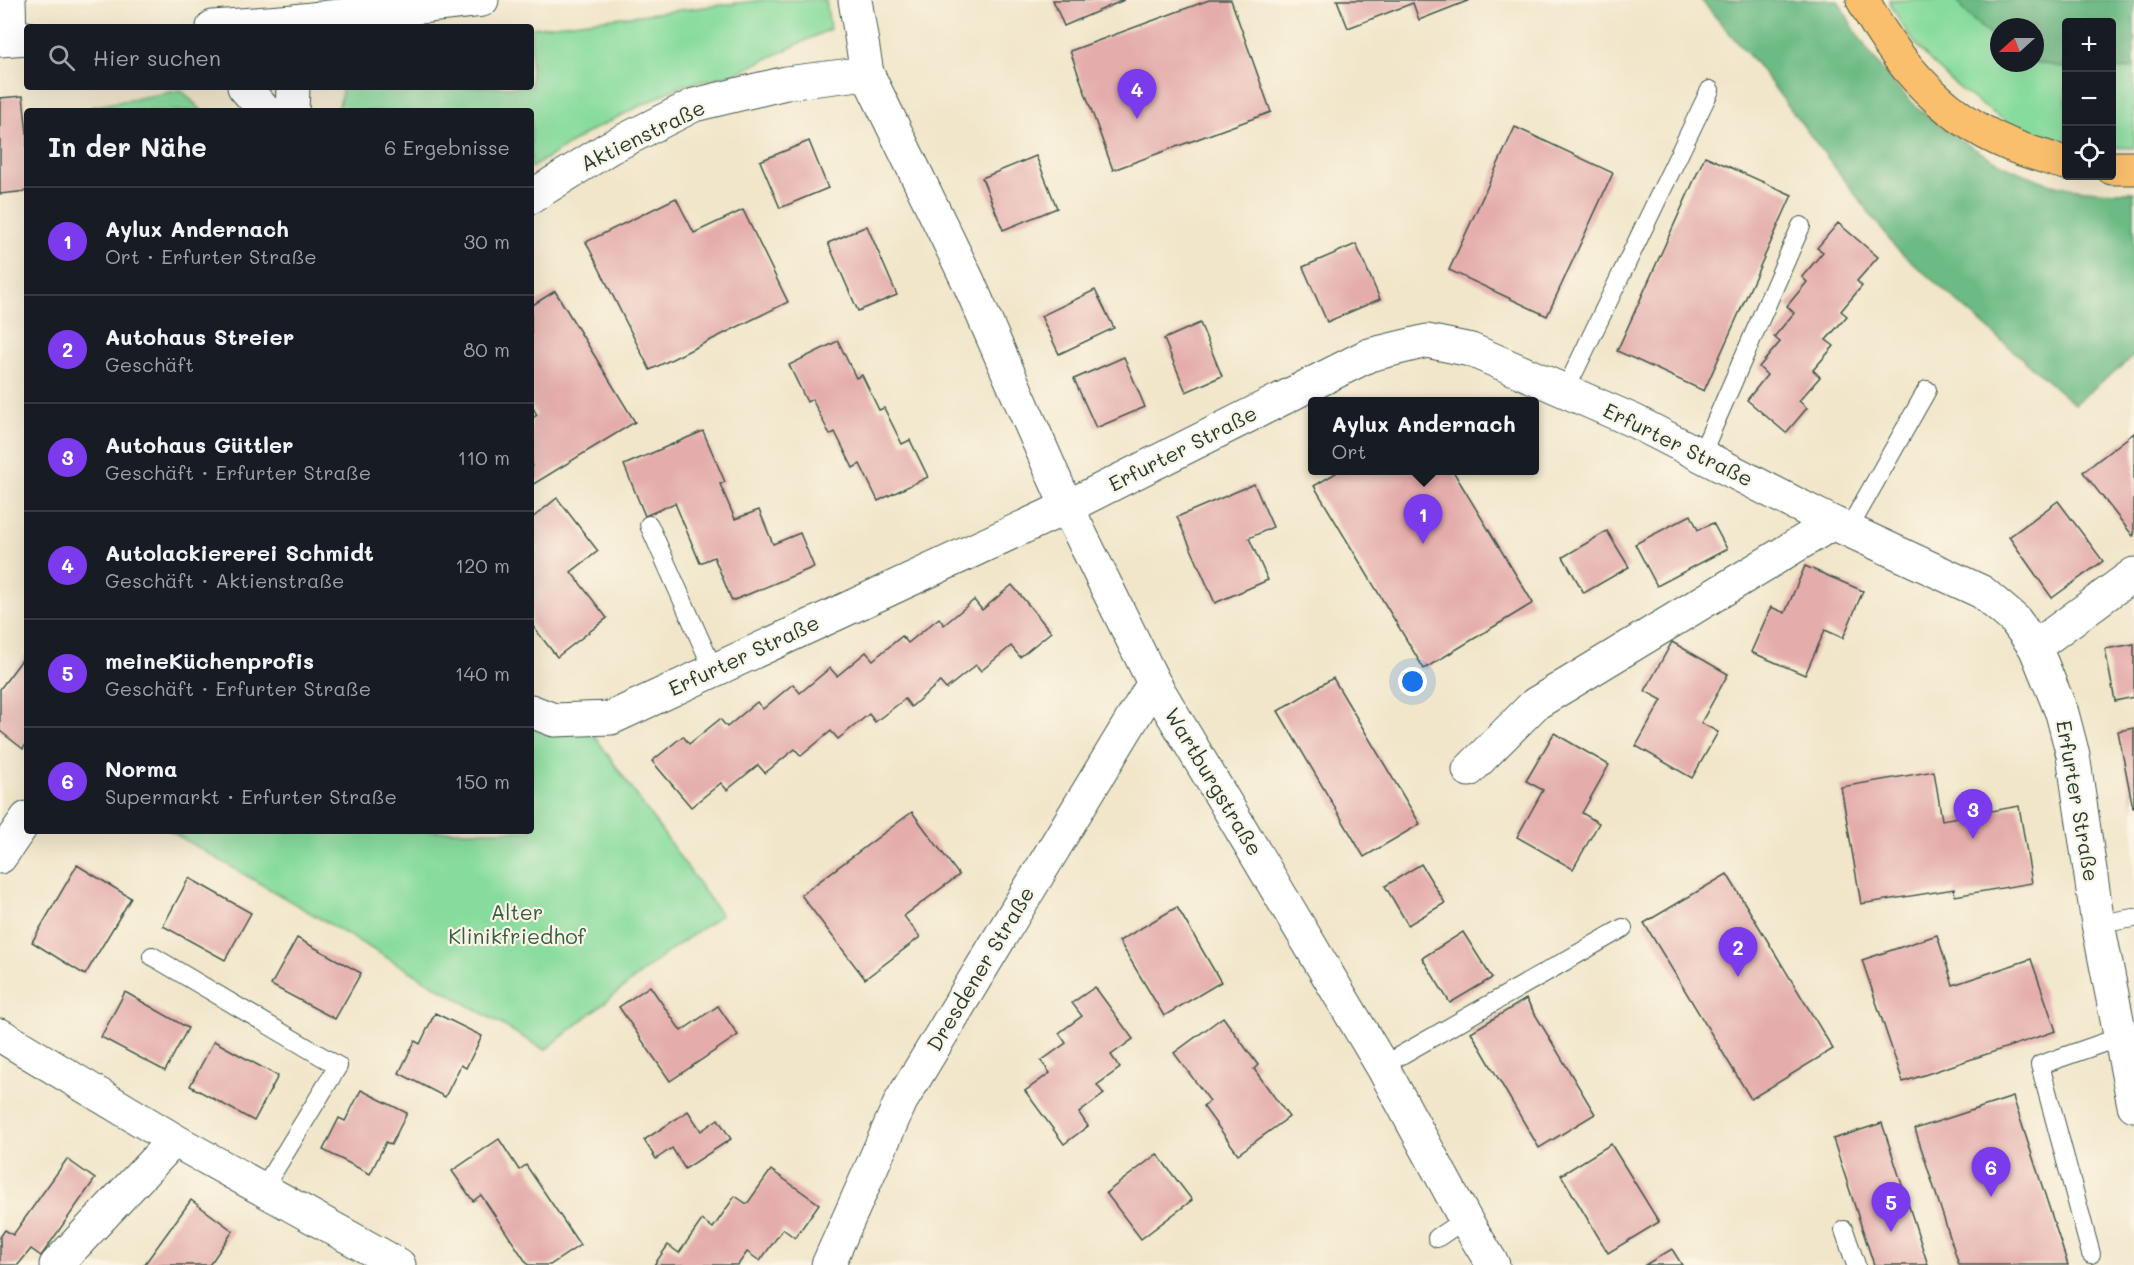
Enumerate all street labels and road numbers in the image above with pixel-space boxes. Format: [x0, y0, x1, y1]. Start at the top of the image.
street label: Aktienstraße [576, 93, 709, 176]
street label: Erfurter Straße [1599, 396, 1758, 492]
street label: Erfurter Straße [1103, 399, 1261, 497]
street label: Erfurter Straße [664, 608, 823, 701]
street label: Wartburgstraße [1159, 702, 1269, 860]
street label: Erfurter Straße [2051, 718, 2106, 883]
street label: Dresdener Straße [920, 881, 1040, 1055]

